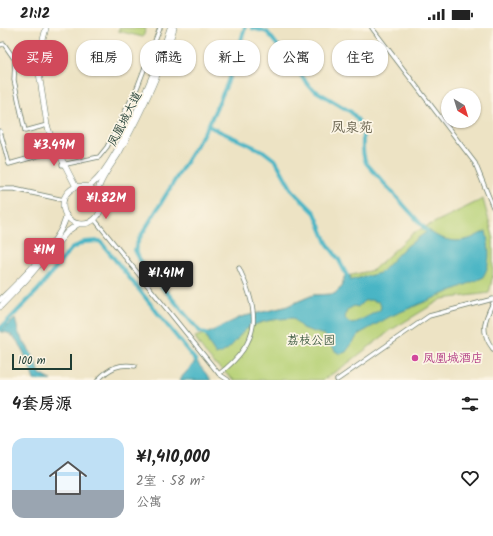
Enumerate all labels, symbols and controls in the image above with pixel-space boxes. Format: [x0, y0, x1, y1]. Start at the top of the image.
text: 21:12 [20, 2, 50, 26]
chip: 买房 [12, 40, 68, 76]
chip: 租房 [76, 40, 132, 76]
chip: 筛选 [140, 40, 196, 76]
chip: 新上 [204, 40, 260, 76]
chip: 公寓 [268, 40, 324, 76]
chip: 住宅 [332, 40, 388, 76]
street label: 凤凰城大道 [103, 88, 147, 150]
north arrow [441, 88, 481, 128]
map controls [441, 88, 481, 128]
district label: 凤泉苑 [331, 117, 373, 139]
pin: ¥3.49M [21, 133, 87, 167]
text: ¥3.49M [33, 135, 75, 156]
pin: ¥1.82M [73, 186, 139, 220]
text: ¥1.82M [86, 188, 126, 209]
pin: ¥1M [25, 238, 63, 272]
text: ¥1M [33, 240, 55, 261]
pin: ¥1.41M [133, 261, 199, 295]
text: ¥1.41M [148, 263, 184, 284]
park label: 荔枝公园 [287, 331, 335, 350]
place label: 凤凰城酒店 [423, 349, 483, 368]
scale bar [12, 352, 72, 371]
text: 100 m [18, 352, 46, 370]
marker: 凤凰城酒店 [410, 353, 420, 363]
text: 4套房源 [12, 391, 72, 418]
icon: filters [459, 393, 481, 415]
text: ¥1,410,000 [136, 444, 210, 471]
icon: home [44, 454, 92, 502]
icon: heart [459, 467, 481, 489]
text: 2室 · 58 m² [136, 471, 204, 492]
text: 公寓 [136, 492, 162, 513]

